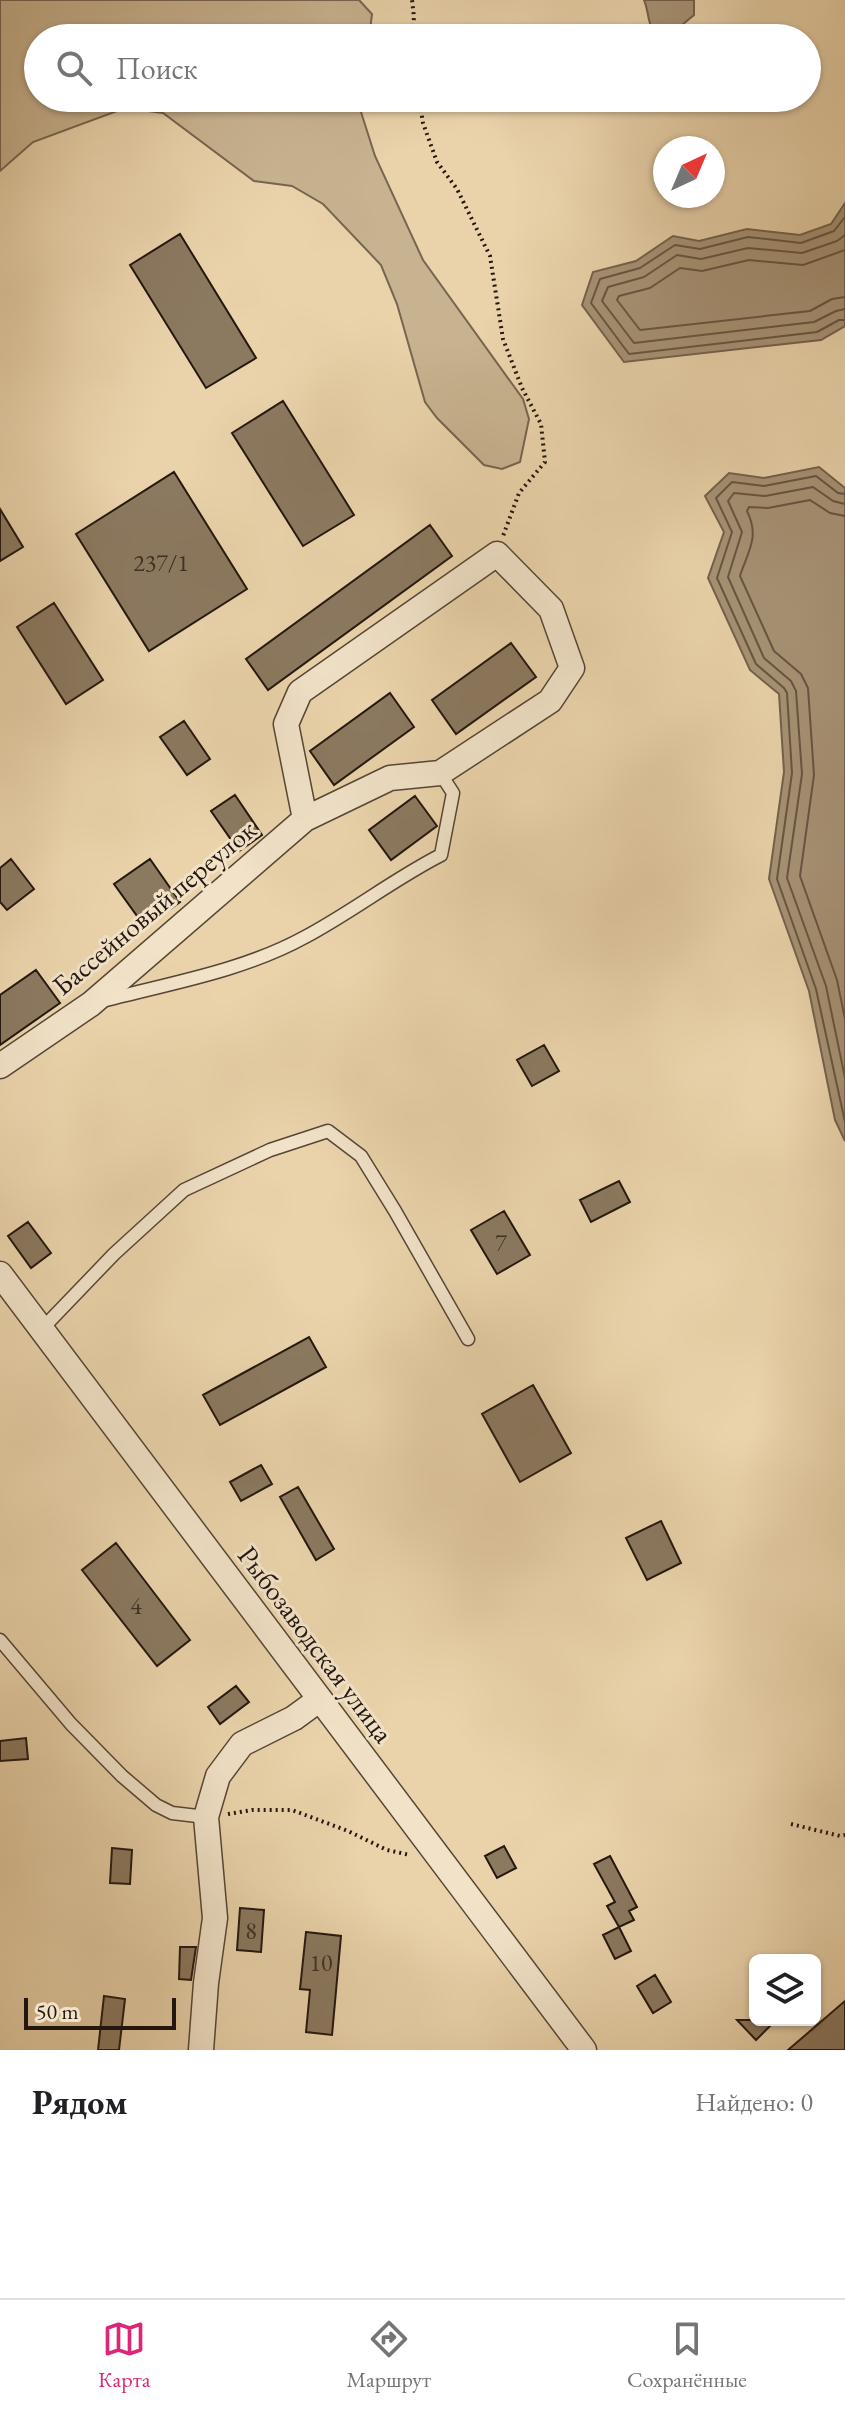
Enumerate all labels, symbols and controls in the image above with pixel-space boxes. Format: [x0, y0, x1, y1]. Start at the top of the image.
search box [24, 24, 821, 112]
icon: search [52, 46, 96, 90]
text: Поиск [116, 49, 198, 88]
north arrow [653, 136, 725, 208]
house number: 237/1 [133, 547, 189, 578]
street label: Бассейновый переулок [45, 811, 263, 1003]
house number: 7 [495, 1227, 507, 1258]
street label: Рыбозаводская улица [230, 1538, 402, 1750]
house number: 4 [130, 1590, 142, 1621]
house number: 8 [245, 1915, 257, 1946]
house number: 10 [309, 1947, 333, 1978]
map controls [749, 1954, 821, 2026]
button: layers [749, 1954, 821, 2026]
scale bar [24, 1994, 176, 2030]
text: 50 m [36, 1997, 79, 2026]
text: Рядом [32, 2080, 127, 2124]
text: Найдено: 0 [695, 2085, 813, 2119]
tab: Карта [98, 2317, 151, 2394]
tab: Маршрут [347, 2317, 431, 2394]
tab: Сохранённые [627, 2317, 747, 2394]

